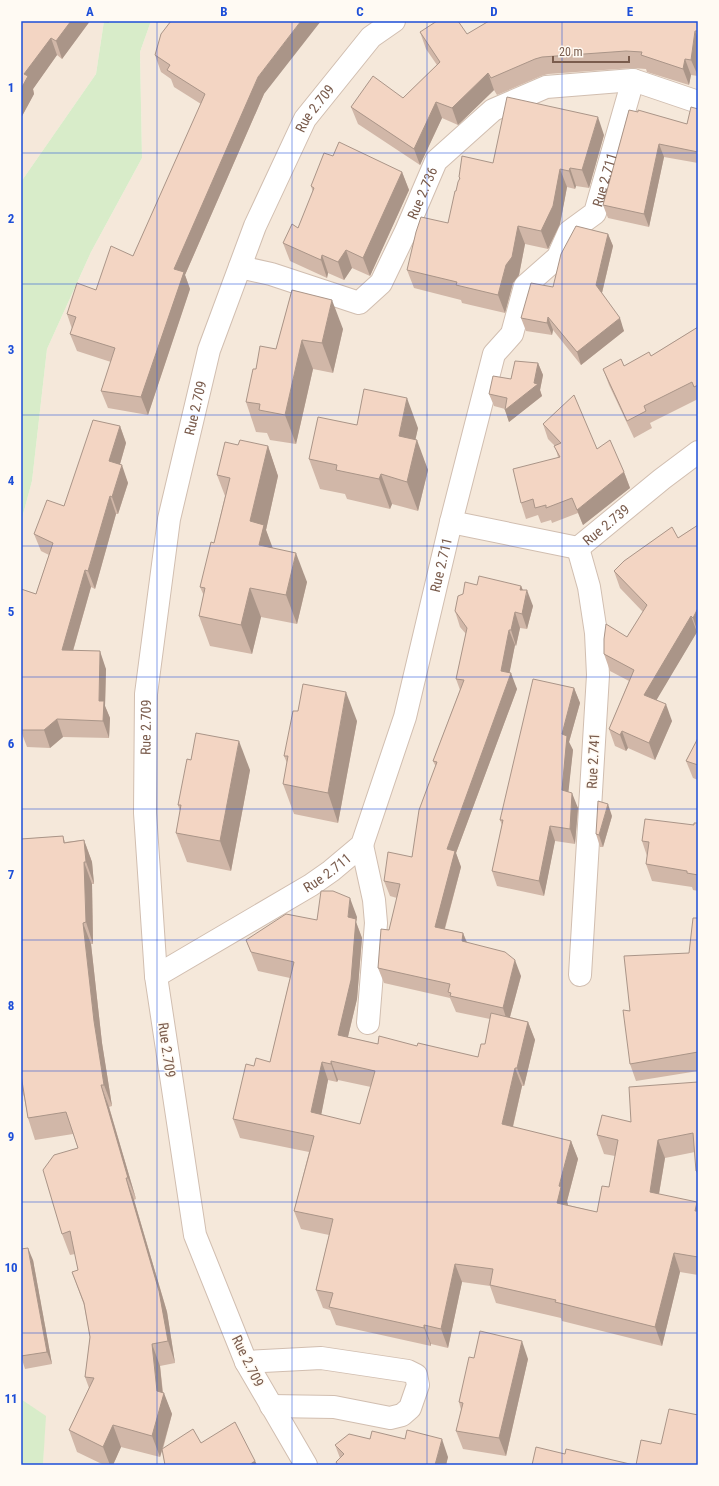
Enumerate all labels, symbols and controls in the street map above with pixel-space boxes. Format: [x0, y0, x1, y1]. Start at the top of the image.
text: A [86, 4, 94, 19]
text: B [220, 4, 228, 19]
text: C [356, 4, 364, 19]
text: D [490, 4, 498, 19]
text: E [627, 4, 634, 19]
scale bar [553, 38, 629, 64]
text: 20 m [559, 45, 583, 59]
text: 1 [8, 80, 14, 95]
street label: Rue 2.709 [292, 81, 337, 135]
street label: Rue 2.711 [589, 151, 620, 209]
street label: Rue 2.736 [404, 165, 440, 222]
text: 2 [8, 211, 15, 226]
text: 3 [8, 342, 14, 357]
street label: Rue 2.709 [181, 379, 209, 437]
text: 4 [8, 473, 15, 488]
street label: Rue 2.739 [580, 501, 633, 549]
street label: Rue 2.711 [427, 536, 455, 594]
text: 5 [8, 604, 15, 619]
street label: Rue 2.709 [137, 700, 154, 755]
street label: Rue 2.741 [584, 733, 602, 789]
text: 6 [8, 736, 15, 751]
street label: Rue 2.711 [301, 850, 354, 896]
text: 7 [8, 867, 15, 882]
text: 8 [8, 998, 14, 1013]
street label: Rue 2.709 [155, 1021, 179, 1079]
text: 9 [8, 1129, 14, 1144]
text: 10 [4, 1260, 18, 1275]
street label: Rue 2.709 [229, 1333, 267, 1389]
text: 11 [4, 1391, 18, 1406]

